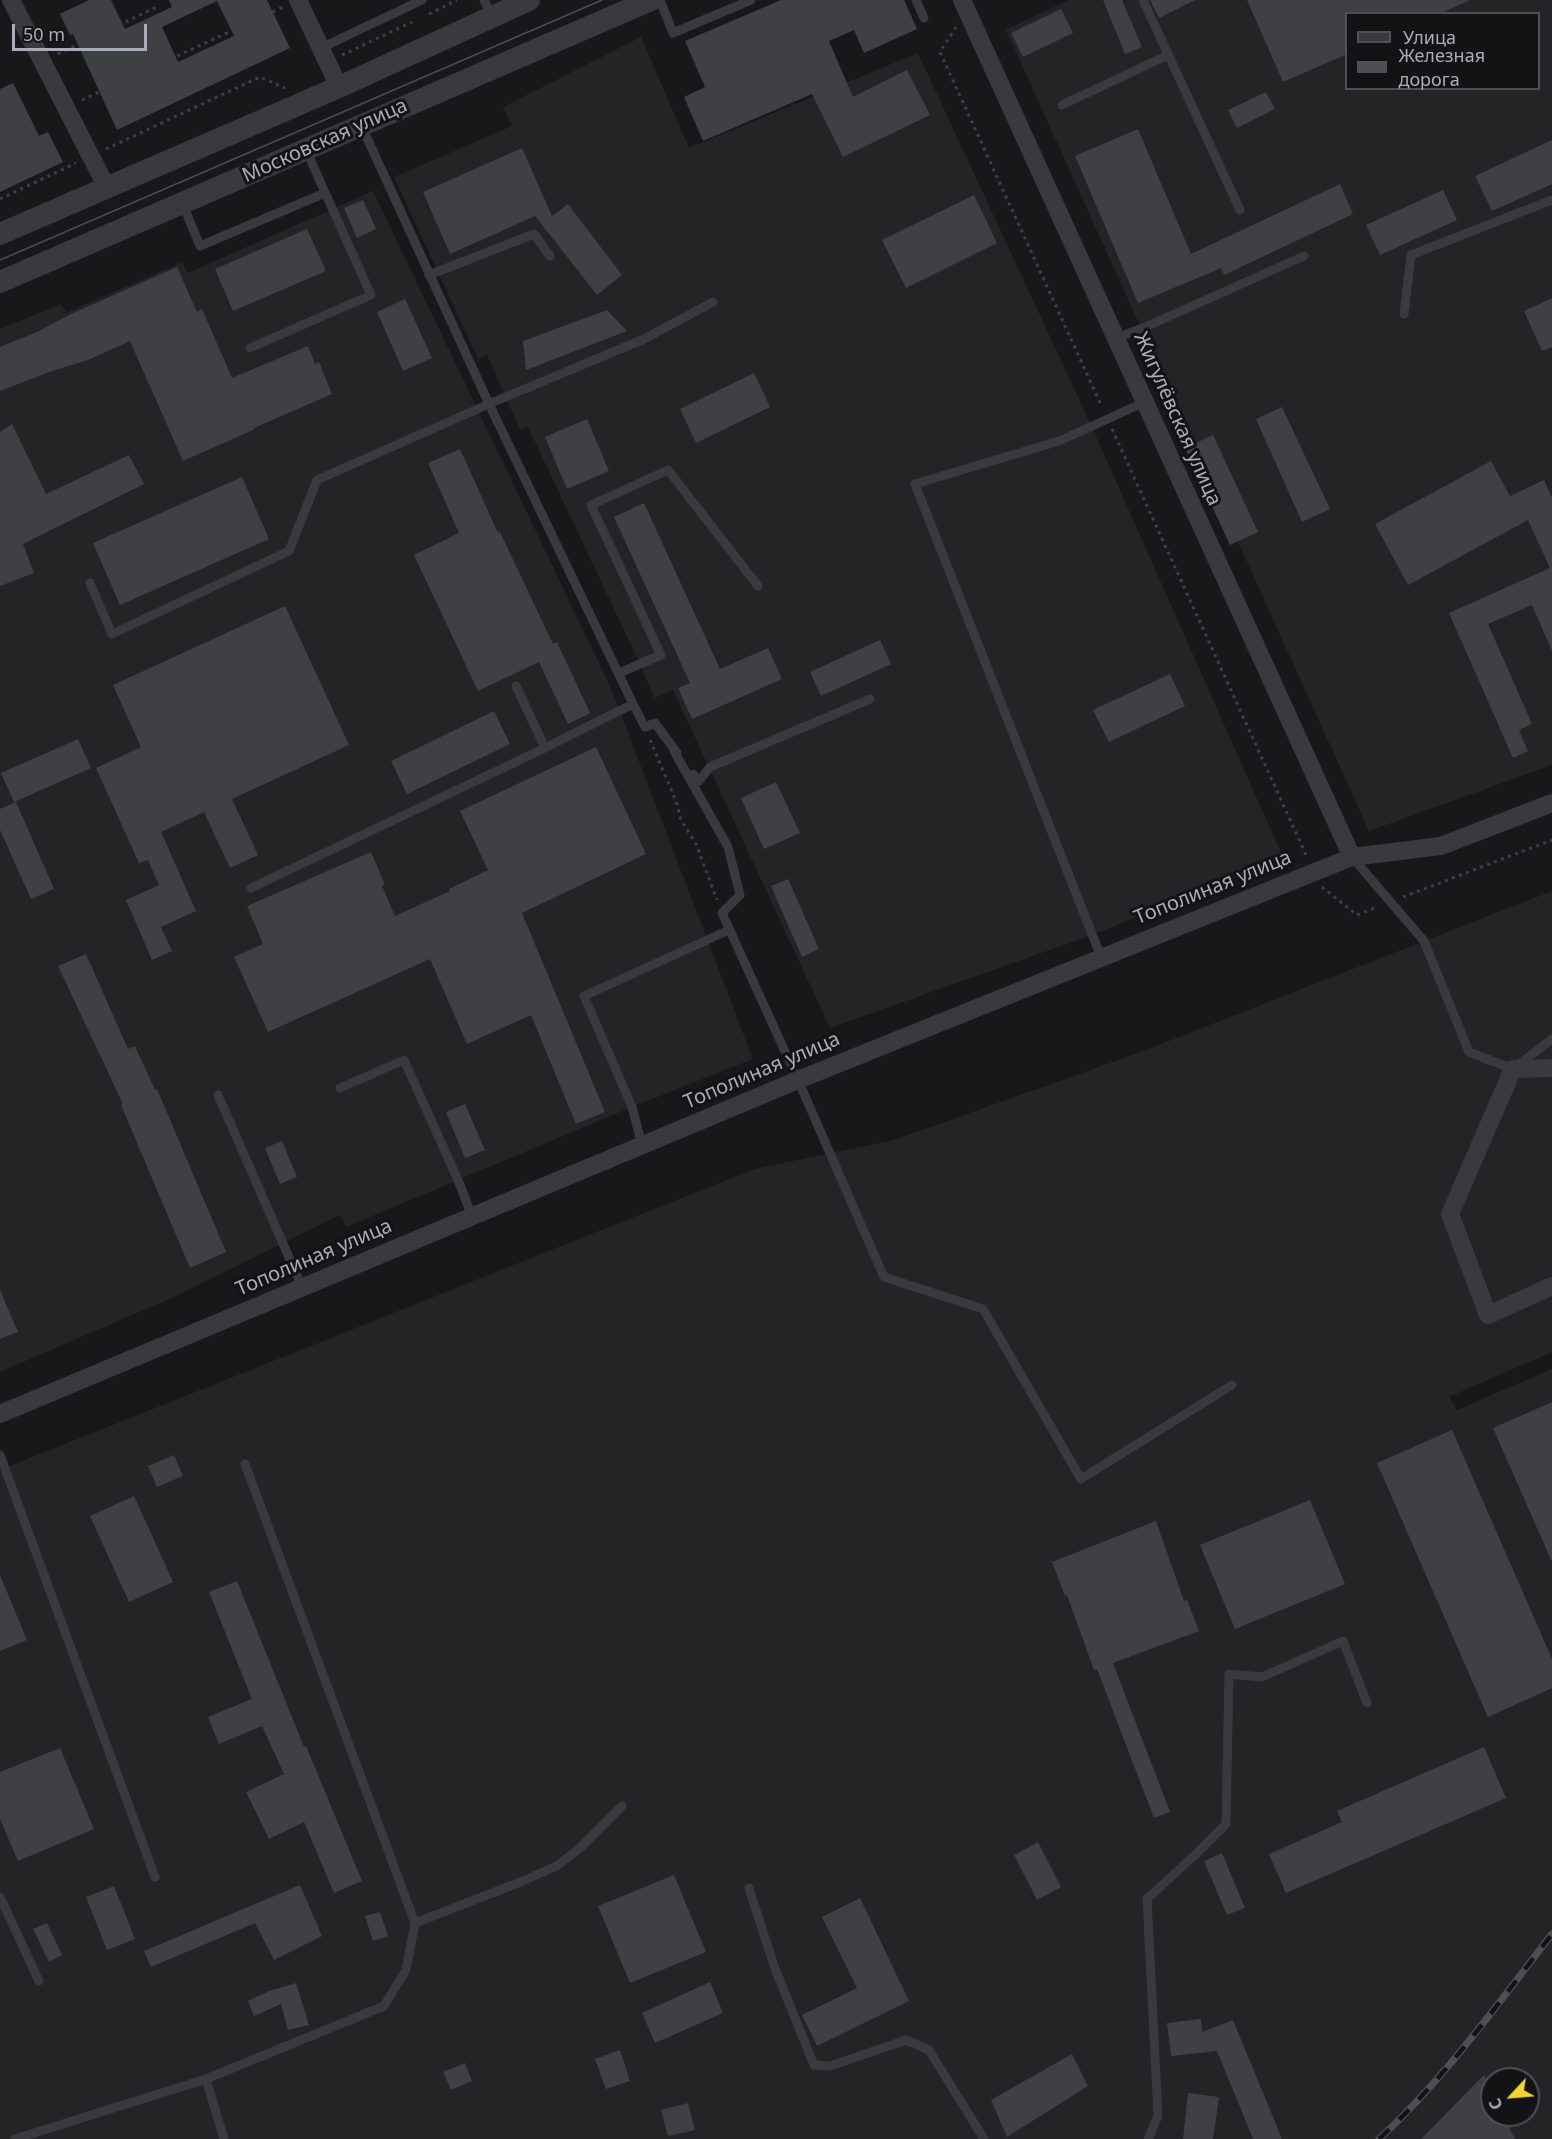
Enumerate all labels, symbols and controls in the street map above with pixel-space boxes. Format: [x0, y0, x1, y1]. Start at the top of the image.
scale bar [15, 12, 150, 50]
legend [1345, 12, 1540, 90]
text: 50 m [23, 22, 65, 46]
text: Улица [1403, 25, 1456, 49]
text: Железная дорога [1399, 43, 1485, 91]
street label: Московская улица [239, 94, 411, 188]
street label: Жигулёвская улица [1128, 329, 1226, 509]
street label: Тополиная улица [1131, 846, 1295, 930]
street label: Тополиная улица [680, 1027, 844, 1115]
street label: Тополиная улица [232, 1214, 396, 1302]
north arrow [1480, 2067, 1540, 2127]
text: С [1483, 2095, 1508, 2113]

